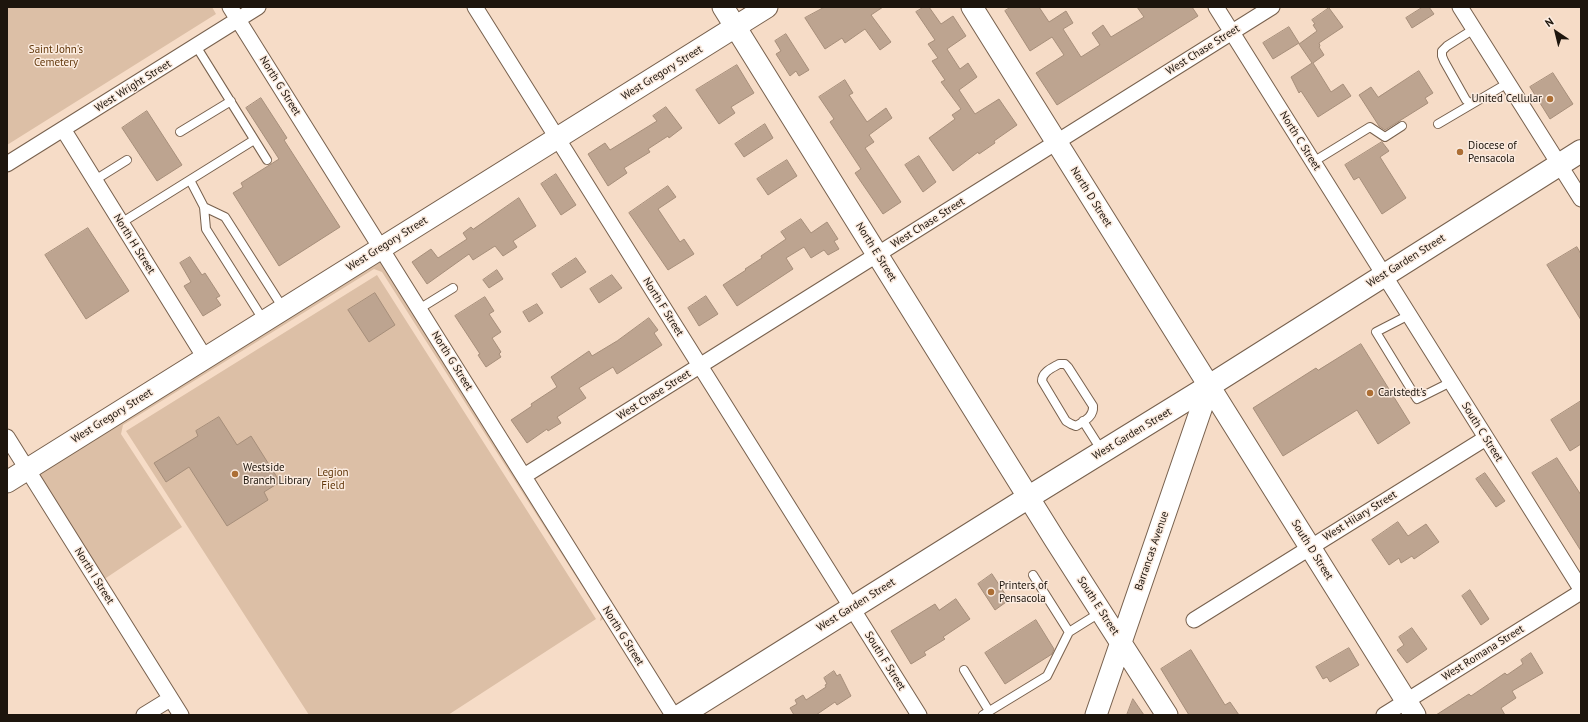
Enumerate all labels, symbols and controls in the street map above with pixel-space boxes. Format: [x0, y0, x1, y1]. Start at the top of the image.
north arrow [1536, 12, 1576, 52]
text: N [1542, 14, 1556, 30]
street label: West Chase Street [1164, 22, 1242, 78]
park label: Saint John's Cemetery [29, 43, 83, 69]
street label: West Gregory Street [619, 43, 705, 103]
street label: North G Street [256, 54, 304, 118]
street label: West Wright Street [92, 57, 174, 115]
place label: United Cellular [1472, 92, 1542, 106]
marker: United Cellular [1545, 94, 1555, 104]
street label: North C Street [1277, 109, 1323, 173]
place label: Diocese of Pensacola [1468, 139, 1517, 165]
marker: Diocese of Pensacola [1455, 147, 1465, 157]
street label: North D Street [1067, 165, 1115, 229]
street label: West Chase Street [889, 195, 967, 251]
street label: North H Street [110, 211, 158, 277]
street label: West Gregory Street [344, 214, 430, 274]
street label: North E Street [853, 220, 899, 284]
street label: West Garden Street [1364, 232, 1448, 290]
street label: North F Street [640, 275, 686, 339]
street label: North G Street [428, 329, 476, 393]
street label: West Chase Street [615, 367, 693, 423]
street label: West Gregory Street [69, 386, 155, 446]
place label: Carlstedt's [1378, 386, 1426, 400]
marker: Carlstedt's [1365, 388, 1375, 398]
street label: South C Street [1458, 400, 1506, 464]
street label: West Garden Street [1090, 405, 1174, 463]
place label: Westside Branch Library [243, 461, 311, 487]
park label: Legion Field [317, 466, 349, 492]
marker: Westside Branch Library [230, 469, 240, 479]
street label: West Hilary Street [1321, 488, 1399, 544]
street label: Barrancas Avenue [1132, 510, 1172, 592]
street label: South D Street [1288, 517, 1336, 583]
street label: North I Street [71, 545, 117, 607]
street label: South E Street [1074, 574, 1122, 638]
street label: West Garden Street [814, 576, 898, 634]
place label: Printers of Pensacola [999, 579, 1047, 605]
marker: Printers of Pensacola [986, 587, 996, 597]
street label: North G Street [599, 604, 647, 668]
street label: West Romana Street [1440, 622, 1526, 684]
street label: South F Street [862, 629, 908, 693]

